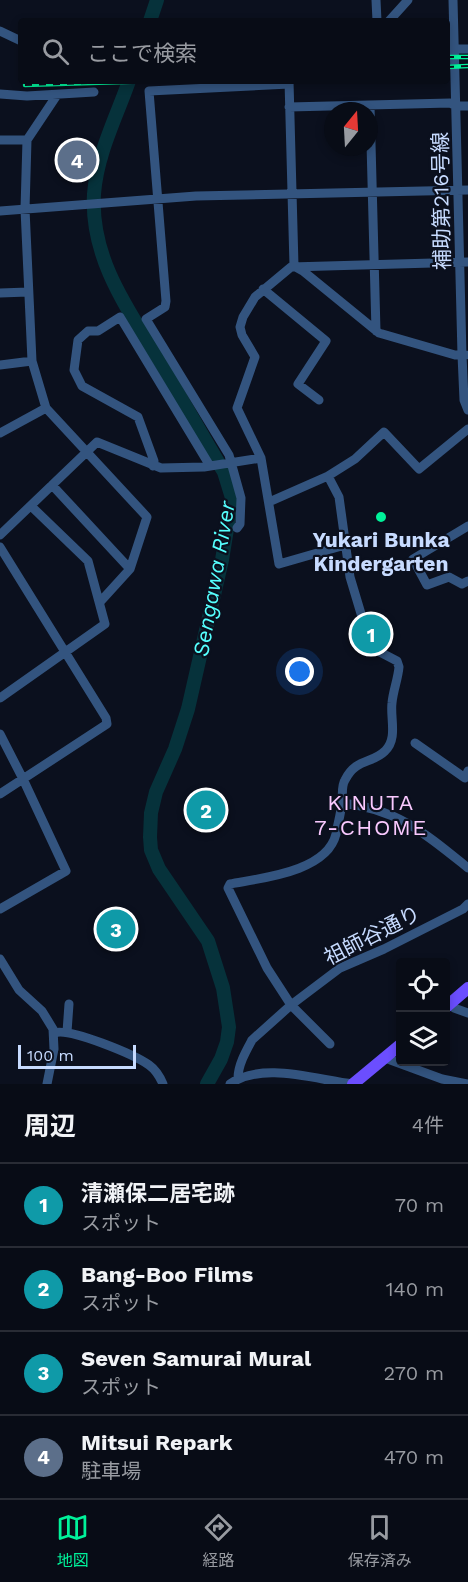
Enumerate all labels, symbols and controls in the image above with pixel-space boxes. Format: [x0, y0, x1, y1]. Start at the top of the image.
search box [18, 18, 450, 84]
icon: search [39, 35, 72, 68]
text: ここで検索 [87, 41, 197, 66]
north arrow [324, 102, 378, 156]
street label: 補助第216号線 [427, 132, 455, 270]
pin: 4 [58, 138, 97, 182]
water label: Sengawa River [188, 498, 240, 659]
marker: Yukari Bunka Kindergarten [374, 510, 388, 524]
place label: Yukari Bunka Kindergarten [312, 527, 450, 576]
pin: 1 [352, 612, 391, 656]
your location [285, 657, 314, 686]
pin: 2 [186, 788, 226, 832]
district label: KINUTA 7-CHOME [314, 790, 428, 840]
street label: 祖師谷通り [320, 900, 424, 970]
pin: 3 [96, 906, 136, 952]
map controls [396, 958, 450, 1066]
button: locate [396, 958, 450, 1012]
button: layers [396, 1012, 450, 1066]
scale bar [18, 1042, 136, 1070]
text: 100 m [27, 1046, 74, 1065]
text: 周辺 [24, 1111, 76, 1141]
text: 4件 [412, 1113, 444, 1137]
text: 清瀬保二居宅跡 [81, 1181, 235, 1206]
text: 1 [39, 1193, 48, 1217]
text: 70 m [395, 1193, 444, 1217]
text: スポット [81, 1211, 161, 1235]
text: Bang-Boo Films [81, 1262, 253, 1287]
text: 2 [38, 1277, 49, 1301]
text: 140 m [386, 1277, 444, 1301]
text: スポット [81, 1291, 161, 1315]
text: Seven Samurai Mural [81, 1346, 311, 1371]
text: 3 [38, 1361, 49, 1385]
text: 270 m [384, 1361, 444, 1385]
text: スポット [81, 1375, 161, 1399]
text: Mitsui Repark [81, 1430, 232, 1455]
text: 4 [37, 1445, 50, 1469]
text: 470 m [384, 1445, 444, 1469]
text: 駐車場 [81, 1459, 141, 1483]
tab: 地図 [56, 1511, 89, 1571]
tab: 経路 [202, 1511, 235, 1571]
tab: 保存済み [348, 1511, 412, 1571]

